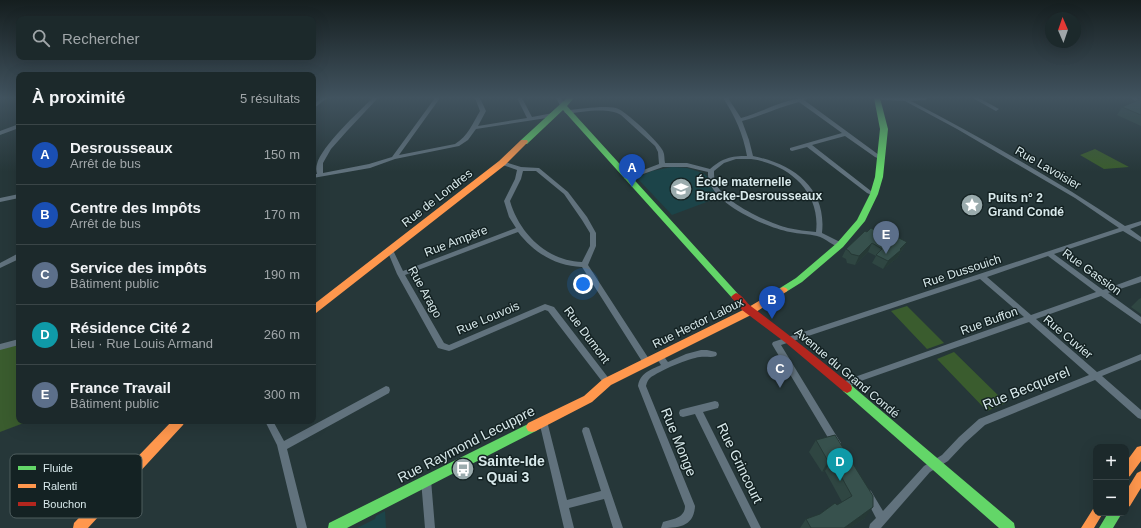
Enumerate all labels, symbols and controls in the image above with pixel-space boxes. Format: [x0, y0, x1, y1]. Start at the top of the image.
north arrow [1045, 12, 1081, 48]
search box [16, 16, 316, 60]
icon: search [30, 27, 52, 49]
text: Rechercher [62, 30, 140, 47]
text: À proximité [32, 88, 126, 107]
text: 5 résultats [240, 91, 300, 106]
text: Desrousseaux [70, 139, 173, 156]
street label: Rue Lavoisier [1013, 144, 1083, 192]
text: A [40, 147, 50, 162]
text: 150 m [264, 147, 300, 162]
pin: A [619, 154, 645, 187]
text: Arrêt de bus [70, 156, 141, 171]
street label: Rue de Londres [399, 166, 475, 230]
place label: École maternelle Bracke-Desrousseaux [696, 174, 822, 203]
school or university icon: École maternelle Bracke-Desrousseaux [668, 176, 694, 202]
place label: Puits n° 2 Grand Condé [988, 191, 1064, 219]
place icon: Puits n° 2 Grand Condé [959, 192, 985, 218]
text: Centre des Impôts [70, 199, 201, 216]
text: B [40, 207, 50, 222]
text: 170 m [264, 207, 300, 222]
text: Arrêt de bus [70, 216, 141, 231]
pin: E [873, 221, 899, 254]
street label: Rue Ampère [422, 222, 490, 259]
street label: Rue Gassion [1060, 246, 1124, 298]
street label: Rue Dussouich [921, 252, 1003, 290]
text: Service des impôts [70, 259, 207, 276]
street label: Rue Arago [405, 264, 445, 320]
text: C [40, 267, 50, 282]
text: 190 m [264, 267, 300, 282]
your location [573, 274, 593, 294]
text: Bâtiment public [70, 276, 159, 291]
pin: B [759, 286, 785, 319]
street label: Rue Hector Laloux [650, 295, 746, 351]
street label: Rue Louvois [455, 299, 521, 337]
street label: Rue Dumont [561, 304, 613, 367]
street label: Rue Buffon [958, 304, 1020, 338]
street label: Rue Cuvier [1041, 312, 1095, 362]
text: Résidence Cité 2 [70, 319, 190, 336]
street label: Avenue du Grand Condé [792, 325, 903, 421]
text: D [40, 327, 50, 342]
text: 260 m [264, 327, 300, 342]
text: Lieu · Rue Louis Armand [70, 336, 213, 351]
pin: C [767, 355, 793, 388]
street label: Rue Becquerel [980, 363, 1072, 413]
text: France Travail [70, 379, 171, 396]
text: E [41, 387, 49, 402]
text: 300 m [264, 387, 300, 402]
text: Bâtiment public [70, 396, 159, 411]
street label: Rue Raymond Lecuppre [395, 402, 537, 486]
street label: Rue Monge [658, 405, 700, 479]
street label: Rue Grincourt [714, 420, 766, 506]
map controls [1093, 444, 1129, 516]
button: + [1093, 444, 1129, 480]
pin: D [827, 448, 853, 481]
place label: Sainte-Ide - Quai 3 [478, 453, 545, 485]
legend [10, 454, 142, 518]
bus stop icon: Sainte-Ide - Quai 3 [450, 456, 476, 482]
text: Fluide [43, 462, 73, 474]
text: Ralenti [43, 480, 77, 492]
button: − [1093, 480, 1129, 516]
text: Bouchon [43, 498, 86, 510]

